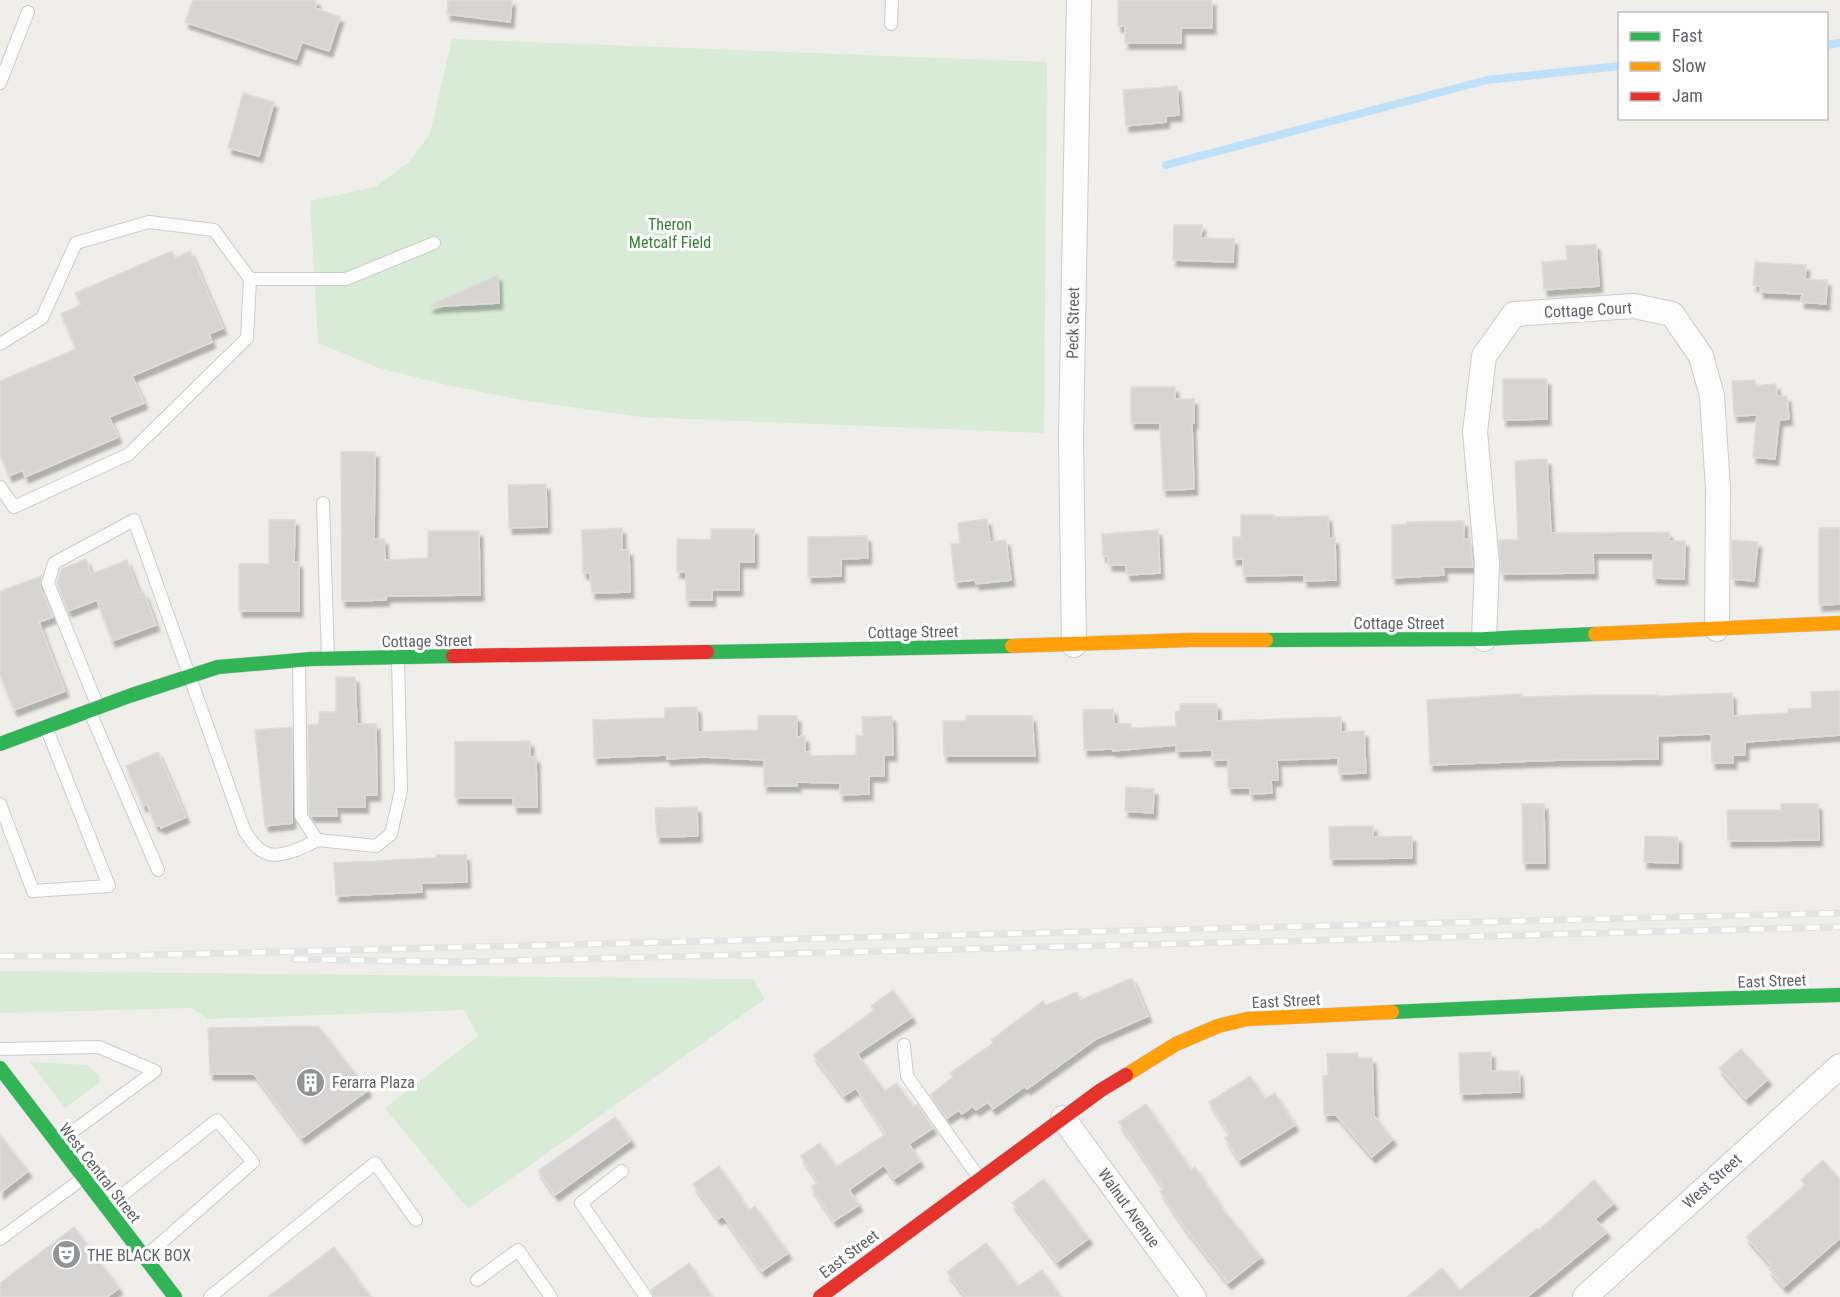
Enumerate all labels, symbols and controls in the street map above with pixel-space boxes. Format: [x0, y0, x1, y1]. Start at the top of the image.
legend [1618, 12, 1828, 120]
text: Fast [1672, 25, 1703, 46]
text: Slow [1672, 55, 1707, 76]
text: Jam [1672, 85, 1703, 106]
park label: Theron Metcalf Field [629, 215, 711, 252]
street label: Peck Street [1063, 287, 1083, 359]
street label: Cottage Court [1543, 298, 1633, 322]
street label: Cottage Street [1354, 614, 1445, 633]
street label: Cottage Street [867, 622, 959, 642]
street label: Cottage Street [381, 631, 473, 651]
street label: East Street [1737, 970, 1807, 992]
street label: East Street [1251, 990, 1321, 1012]
building icon: Ferarra Plaza [295, 1066, 327, 1098]
place label: Ferarra Plaza [332, 1073, 415, 1092]
street label: West Central Street [55, 1119, 145, 1227]
street label: West Street [1679, 1149, 1746, 1212]
street label: Walnut Avenue [1094, 1165, 1164, 1251]
street label: East Street [816, 1226, 882, 1282]
theatre icon: THE BLACK BOX [50, 1239, 82, 1271]
place label: THE BLACK BOX [87, 1246, 191, 1265]

